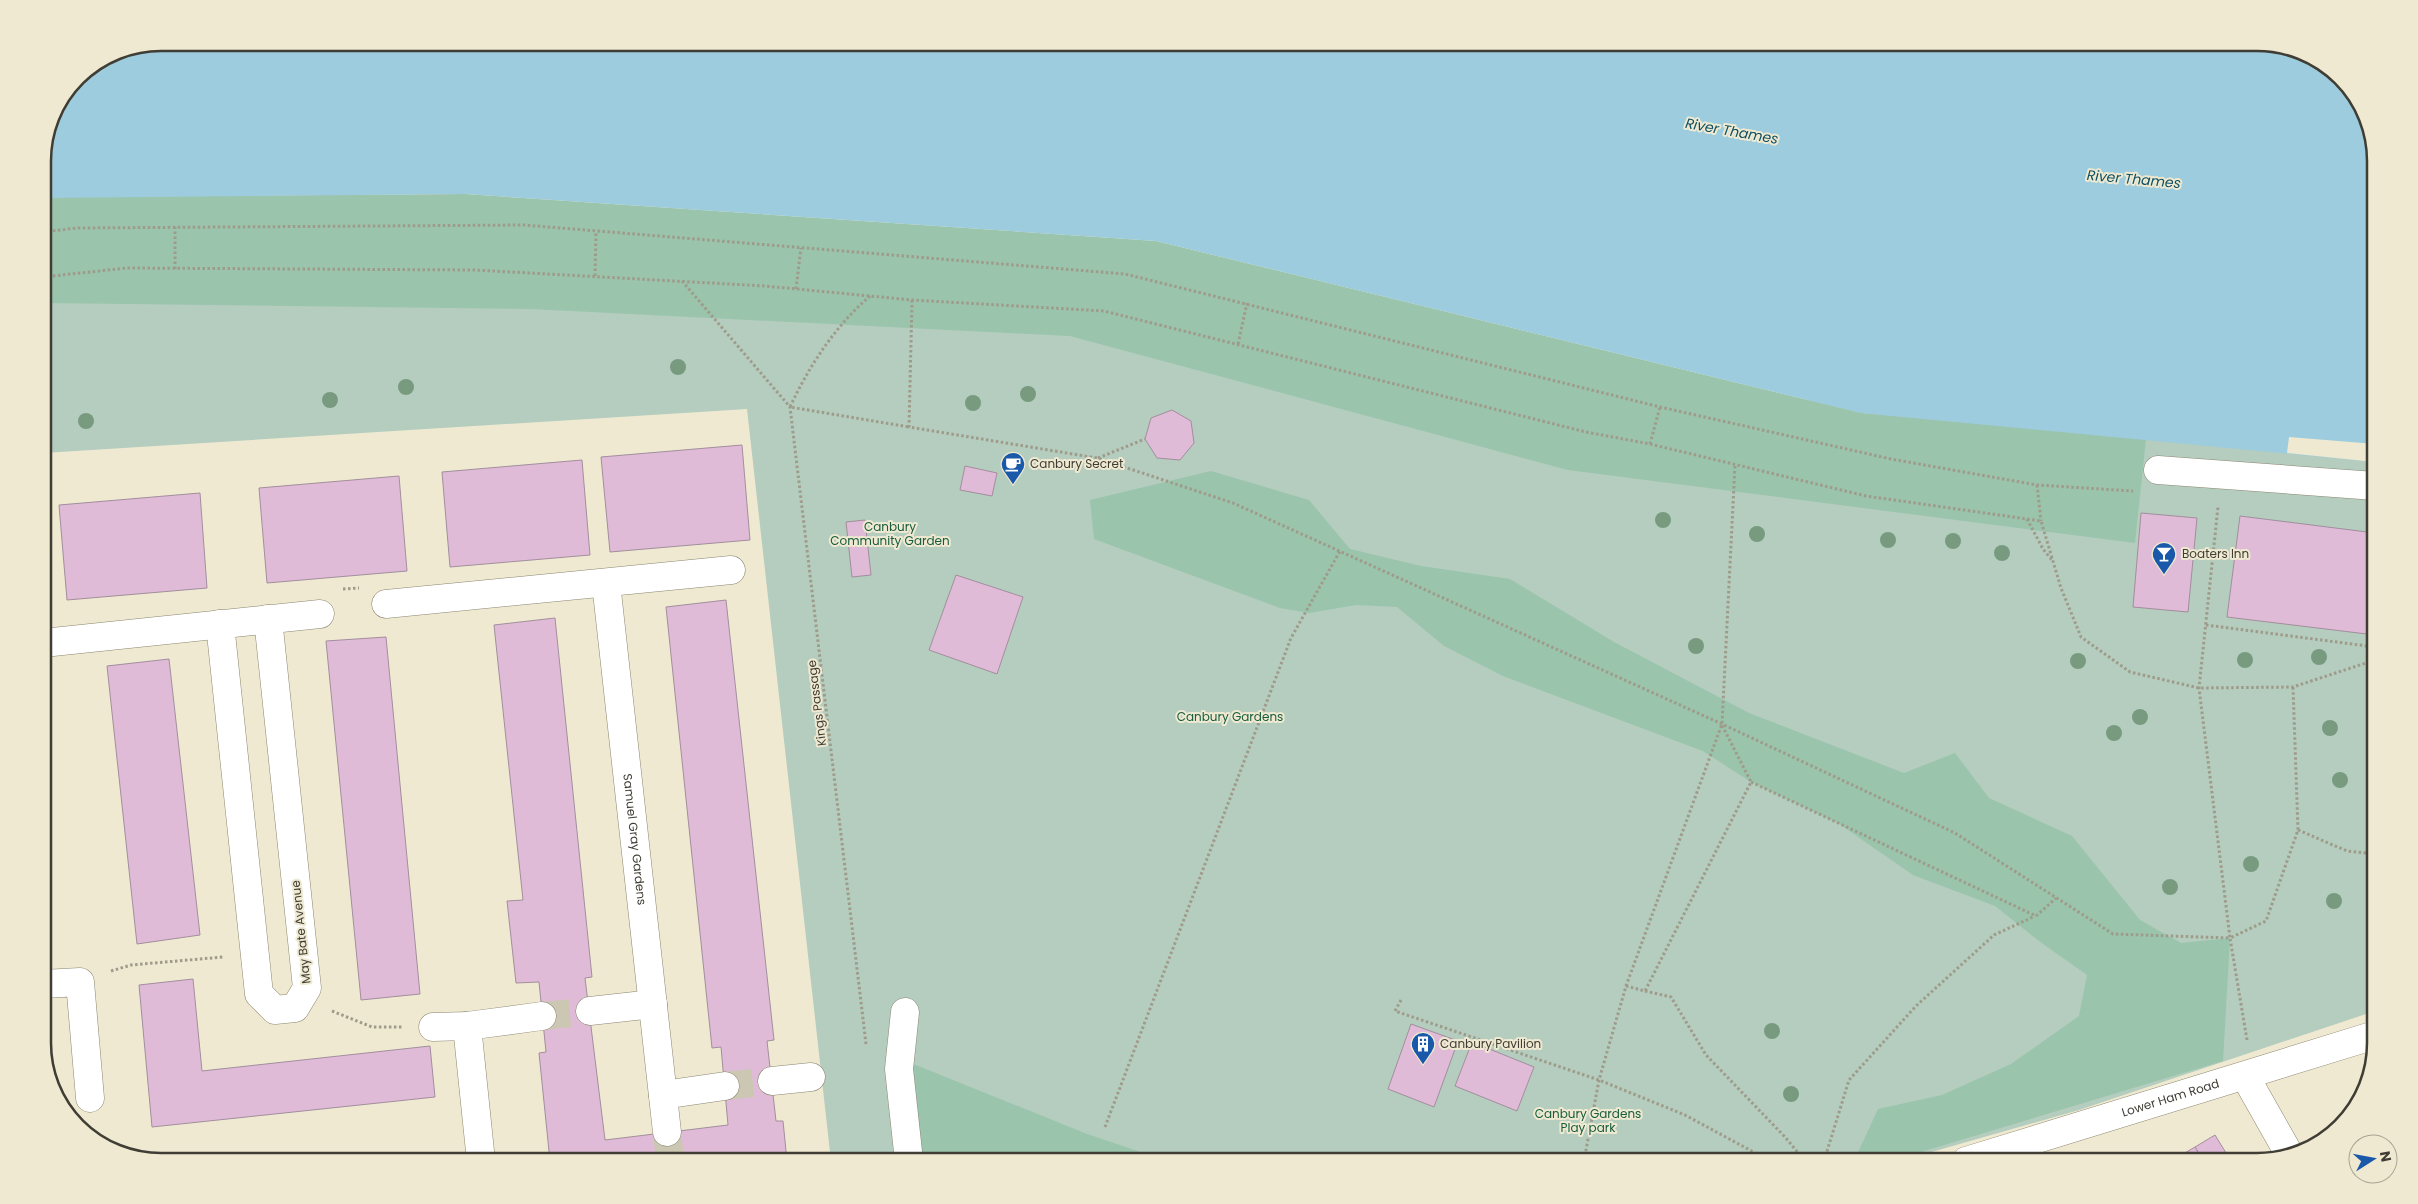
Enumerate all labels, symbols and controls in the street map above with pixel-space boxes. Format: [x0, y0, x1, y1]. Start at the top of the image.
water label: River Thames [1684, 113, 1780, 149]
water label: River Thames [2086, 165, 2182, 193]
cafe icon: Canbury Secret [1000, 451, 1026, 485]
place label: Canbury Secret [1030, 455, 1123, 472]
park label: Canbury Community Garden [830, 518, 950, 549]
bar icon: Boaters Inn [2151, 541, 2177, 575]
place label: Boaters Inn [2182, 545, 2249, 562]
street label: Kings Passage [803, 659, 830, 747]
park label: Canbury Gardens [1177, 708, 1283, 725]
street label: Samuel Gray Gardens [619, 773, 651, 906]
street label: May Bate Avenue [287, 879, 314, 985]
building icon: Canbury Pavilion [1410, 1031, 1436, 1065]
place label: Canbury Pavilion [1440, 1035, 1541, 1052]
street label: Lower Ham Road [2120, 1075, 2221, 1121]
park label: Canbury Gardens Play park [1535, 1105, 1641, 1136]
north arrow [2348, 1134, 2398, 1184]
text: N [2375, 1149, 2397, 1164]

